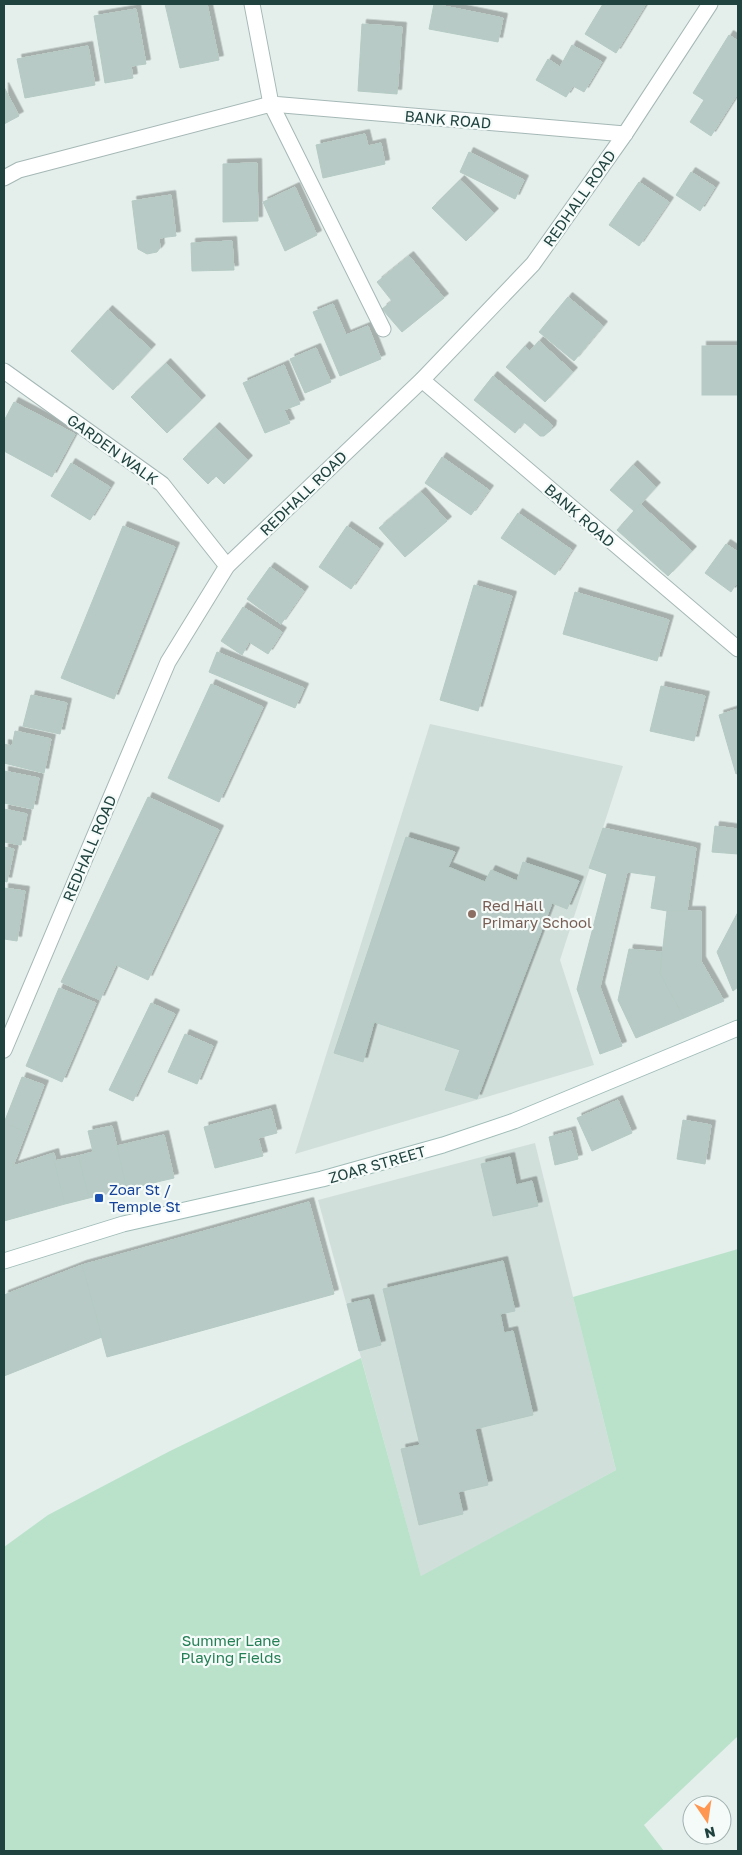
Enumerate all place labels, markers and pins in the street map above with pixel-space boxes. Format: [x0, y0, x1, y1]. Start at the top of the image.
place label: Red Hall Primary School [482, 896, 592, 931]
marker: Red Hall Primary School [466, 908, 478, 920]
place label: Zoar St / Temple St [109, 1180, 181, 1215]
marker: Zoar St / Temple St [93, 1192, 105, 1204]

